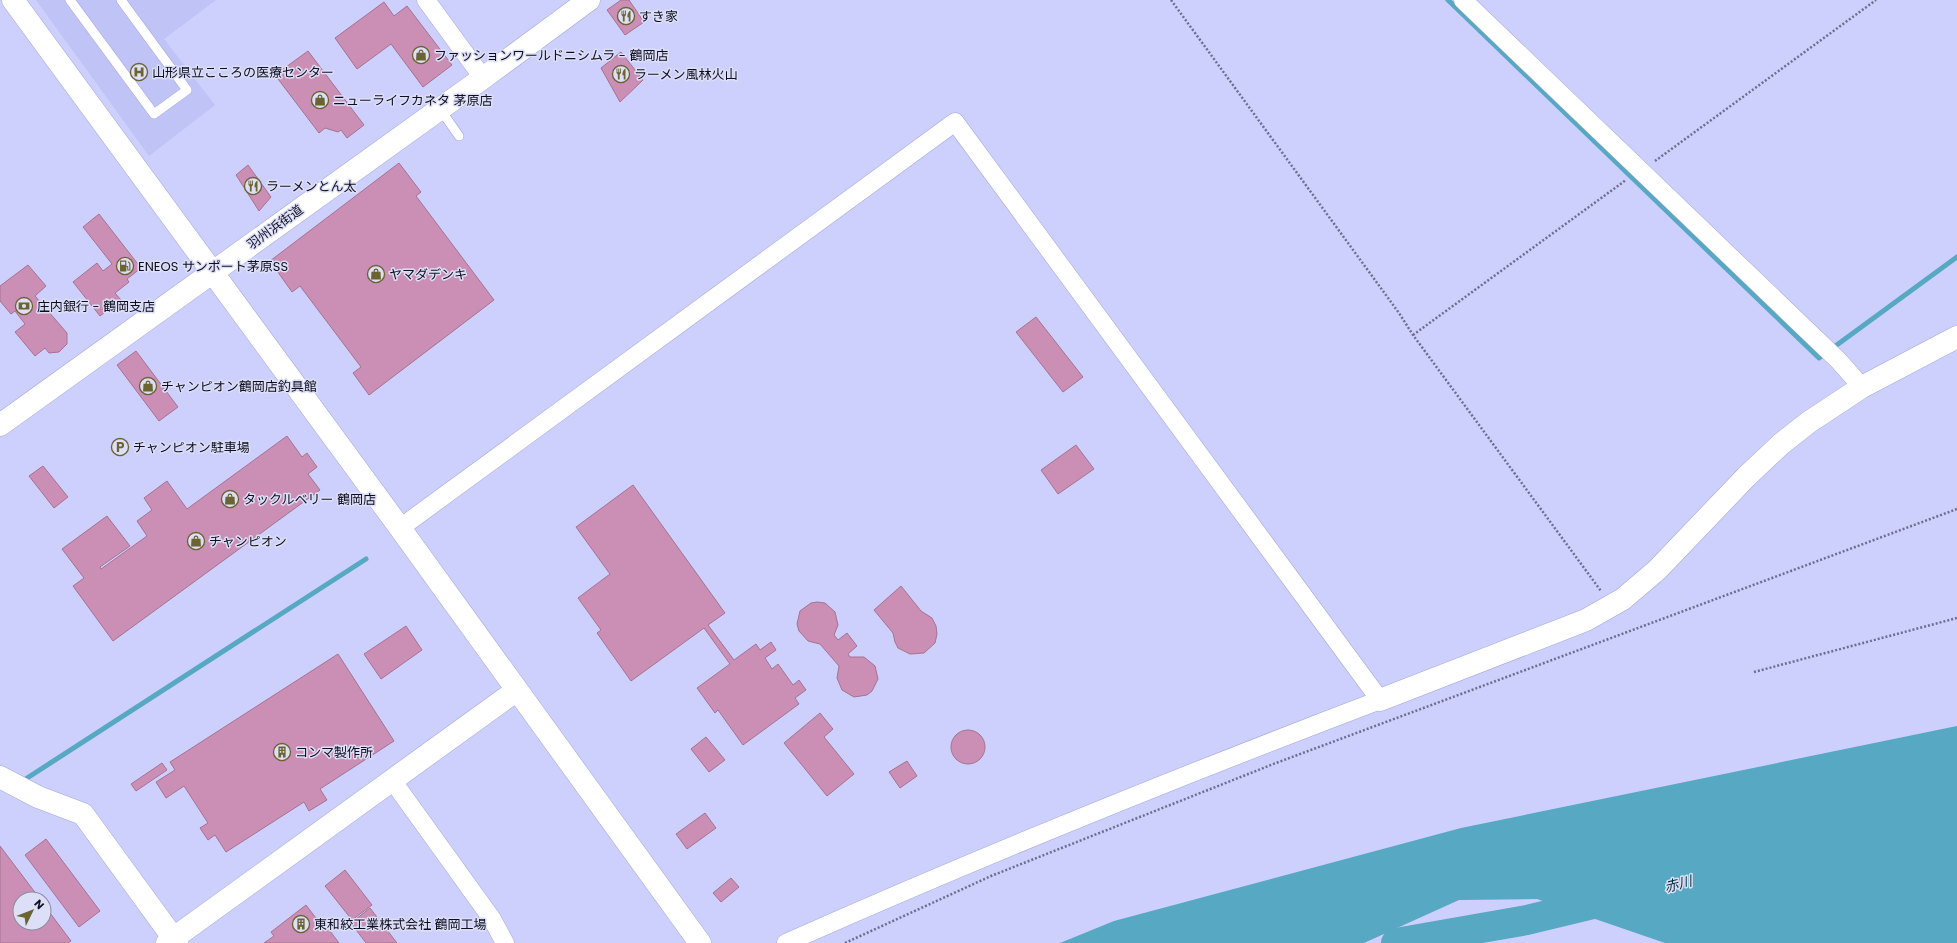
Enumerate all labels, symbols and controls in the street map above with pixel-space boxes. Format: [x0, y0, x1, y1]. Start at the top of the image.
restaurant icon: すき家 [616, 6, 636, 26]
place label: すき家 [639, 7, 678, 26]
shop icon: ファッションワールドニシムラ - 鶴岡店 [411, 45, 431, 65]
place label: ファッションワールドニシムラ - 鶴岡店 [434, 46, 668, 65]
hospital icon: 山形県立こころの医療センター [129, 62, 149, 82]
place label: 山形県立こころの医療センター [152, 63, 334, 82]
restaurant icon: ラーメン風林火山 [611, 64, 631, 84]
place label: ラーメン風林火山 [634, 65, 737, 84]
shop icon: ニューライフカネタ 茅原店 [310, 90, 330, 110]
place label: ニューライフカネタ 茅原店 [333, 91, 492, 110]
restaurant icon: ラーメンとん太 [243, 176, 263, 196]
place label: ラーメンとん太 [266, 177, 356, 196]
street label: 羽州浜街道 [243, 200, 307, 254]
fuel station icon: ENEOS サンポート茅原SS [115, 256, 135, 276]
place label: ENEOS サンポート茅原SS [138, 257, 288, 276]
shop icon: ヤマダデンキ [366, 264, 386, 284]
place label: ヤマダデンキ [389, 265, 467, 284]
bank icon: 庄内銀行 - 鶴岡支店 [14, 296, 34, 316]
place label: 庄内銀行 - 鶴岡支店 [37, 297, 155, 316]
shop icon: チャンピオン鶴岡店釣具館 [138, 376, 158, 396]
place label: チャンピオン鶴岡店釣具館 [161, 377, 317, 396]
parking icon: チャンピオン駐車場 [110, 437, 130, 457]
place label: チャンピオン駐車場 [133, 438, 250, 457]
shop icon: タックルベリー 鶴岡店 [220, 489, 240, 509]
place label: タックルベリー 鶴岡店 [243, 490, 376, 509]
shop icon: チャンピオン [186, 531, 206, 551]
place label: チャンピオン [209, 532, 287, 551]
building icon: コンマ製作所 [272, 742, 292, 762]
place label: コンマ製作所 [295, 743, 373, 762]
water label: 赤川 [1662, 870, 1696, 897]
north arrow [12, 891, 52, 931]
text: N [31, 896, 48, 913]
building icon: 東和絞工業株式会社 鶴岡工場 [291, 914, 311, 934]
place label: 東和絞工業株式会社 鶴岡工場 [314, 915, 486, 934]

